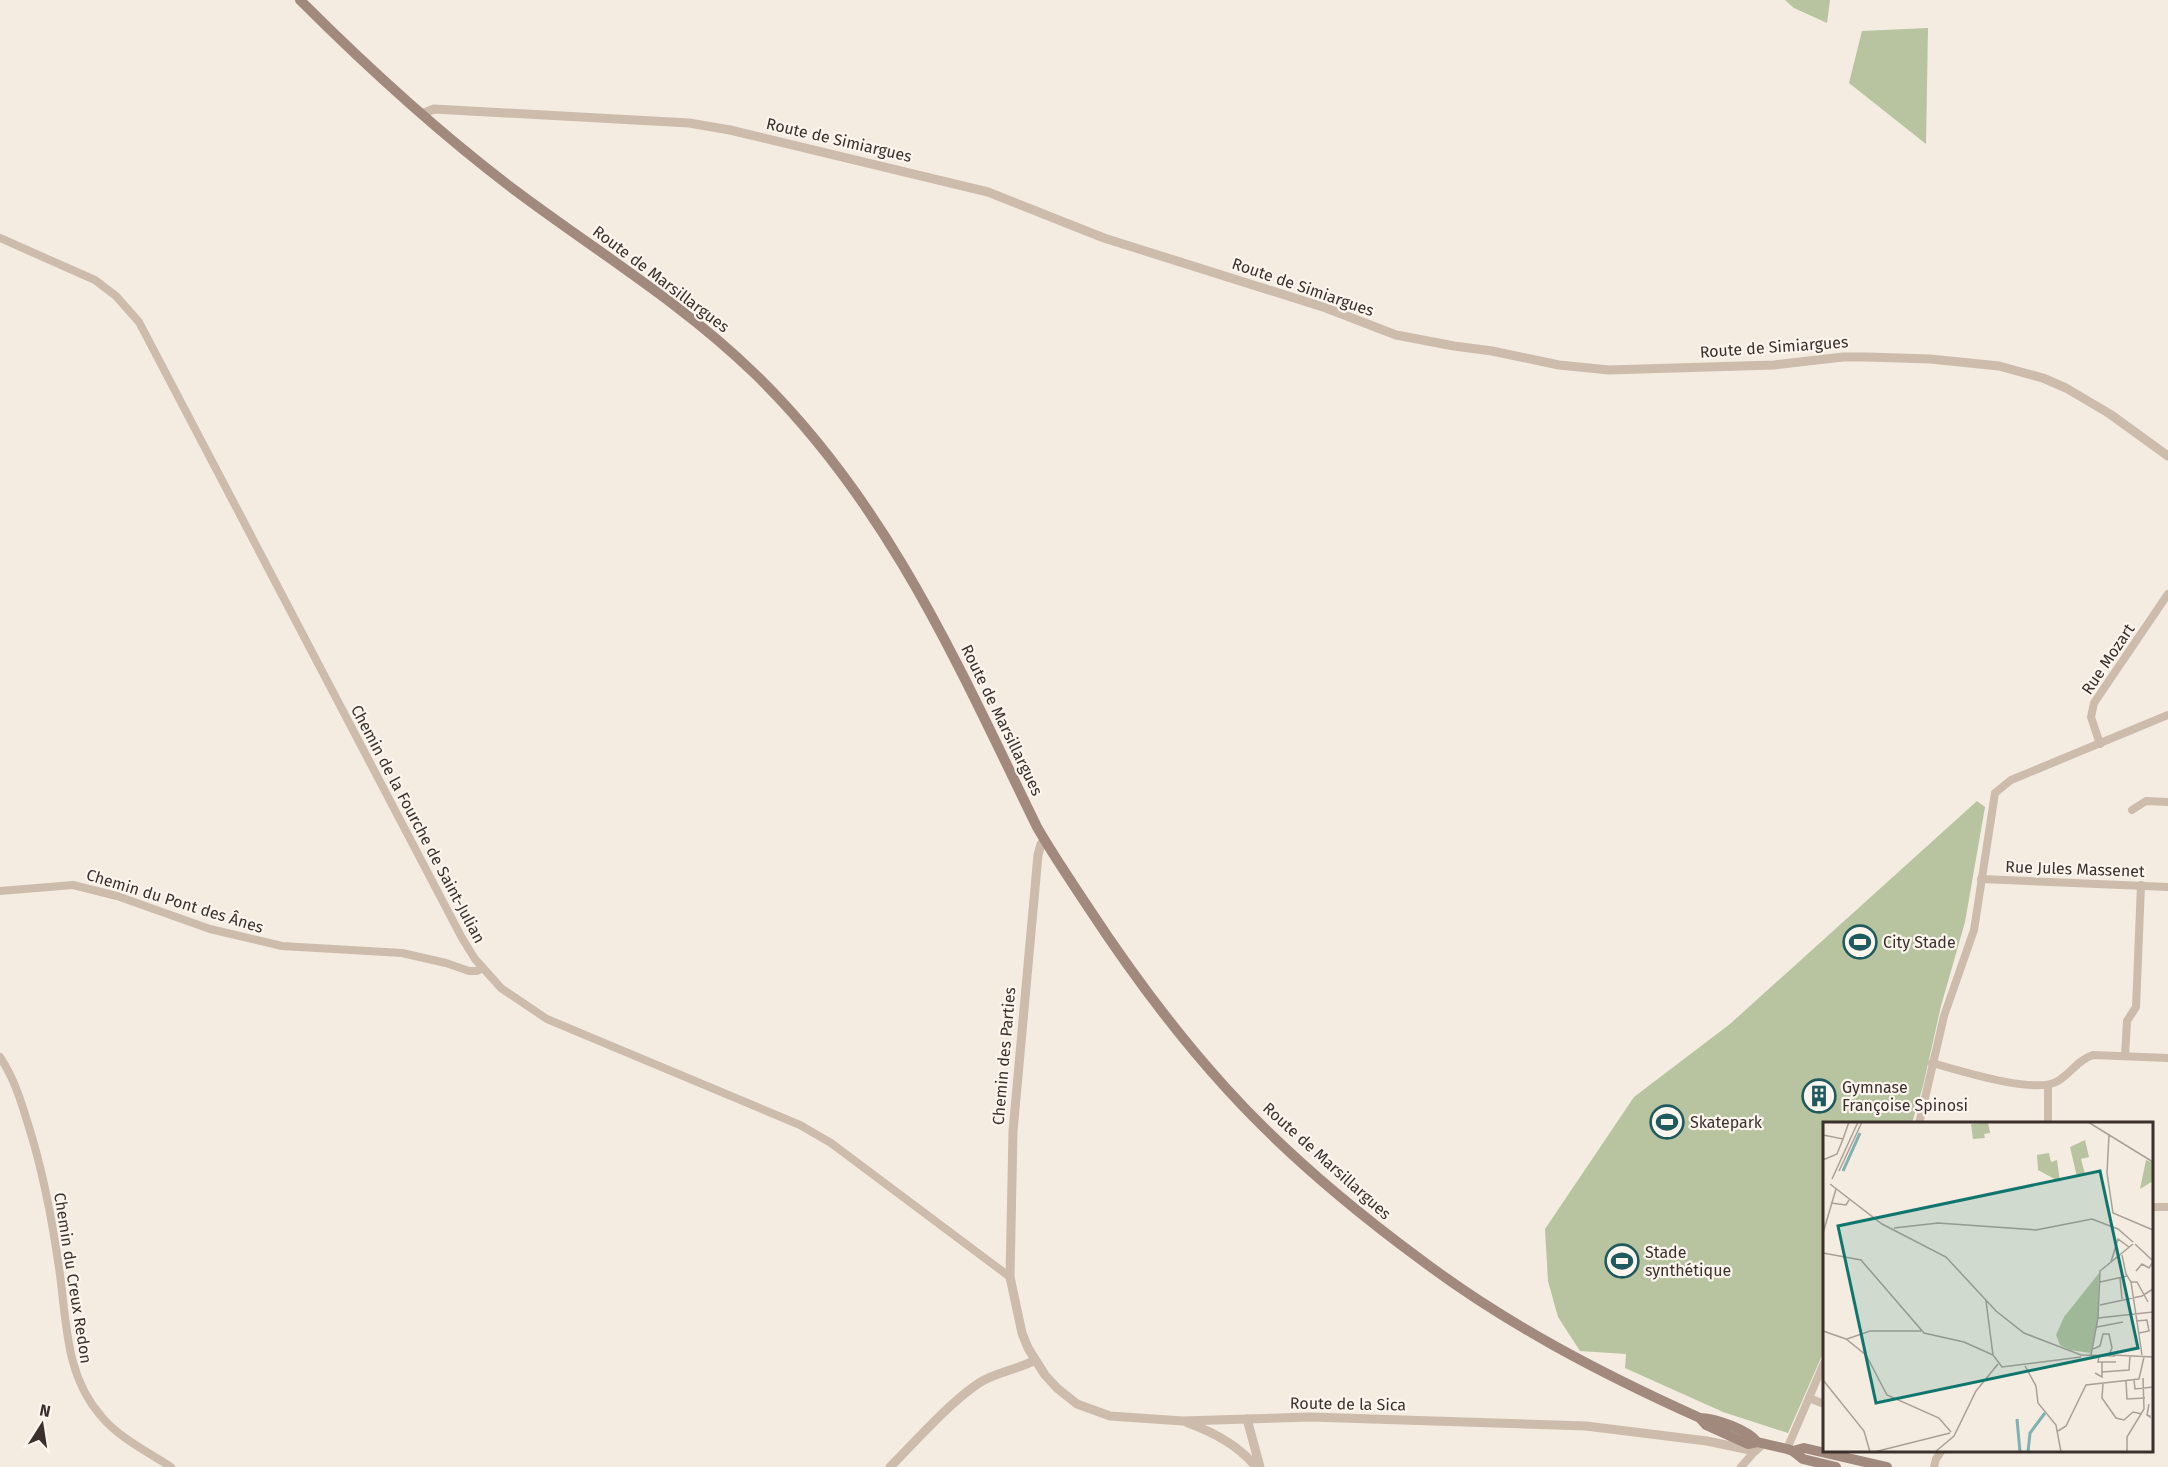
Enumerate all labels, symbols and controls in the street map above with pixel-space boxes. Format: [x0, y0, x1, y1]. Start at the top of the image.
street label: Route de Simiargues [764, 114, 914, 166]
street label: Route de Marsillargues [589, 222, 733, 336]
street label: Route de Simiargues [1230, 254, 1376, 320]
street label: Route de Simiargues [1699, 332, 1849, 362]
street label: Rue Mozart [2077, 620, 2139, 698]
street label: Route de Marsillargues [957, 641, 1047, 799]
street label: Chemin de la Fourche de Saint-Julian [347, 702, 489, 946]
street label: Rue Jules Massenet [2005, 857, 2145, 881]
street label: Chemin du Pont des Ânes [84, 864, 266, 937]
sports icon: City Stade [1842, 924, 1878, 960]
place label: City Stade [1883, 933, 1956, 952]
street label: Chemin des Parties [988, 986, 1020, 1126]
building icon: Gymnase Françoise Spinosi [1801, 1078, 1837, 1114]
place label: Gymnase Françoise Spinosi [1842, 1078, 1968, 1116]
street label: Route de Marsillargues [1259, 1098, 1395, 1224]
sports icon: Skatepark [1649, 1104, 1685, 1140]
place label: Skatepark [1690, 1113, 1763, 1132]
inset map [1823, 1122, 2153, 1452]
street label: Chemin du Creux Redon [50, 1191, 96, 1365]
sports icon: Stade synthétique [1604, 1243, 1640, 1279]
place label: Stade synthétique [1645, 1243, 1731, 1280]
street label: Route de la Sica [1290, 1393, 1406, 1415]
north arrow [12, 1395, 72, 1455]
text: N [38, 1400, 52, 1421]

